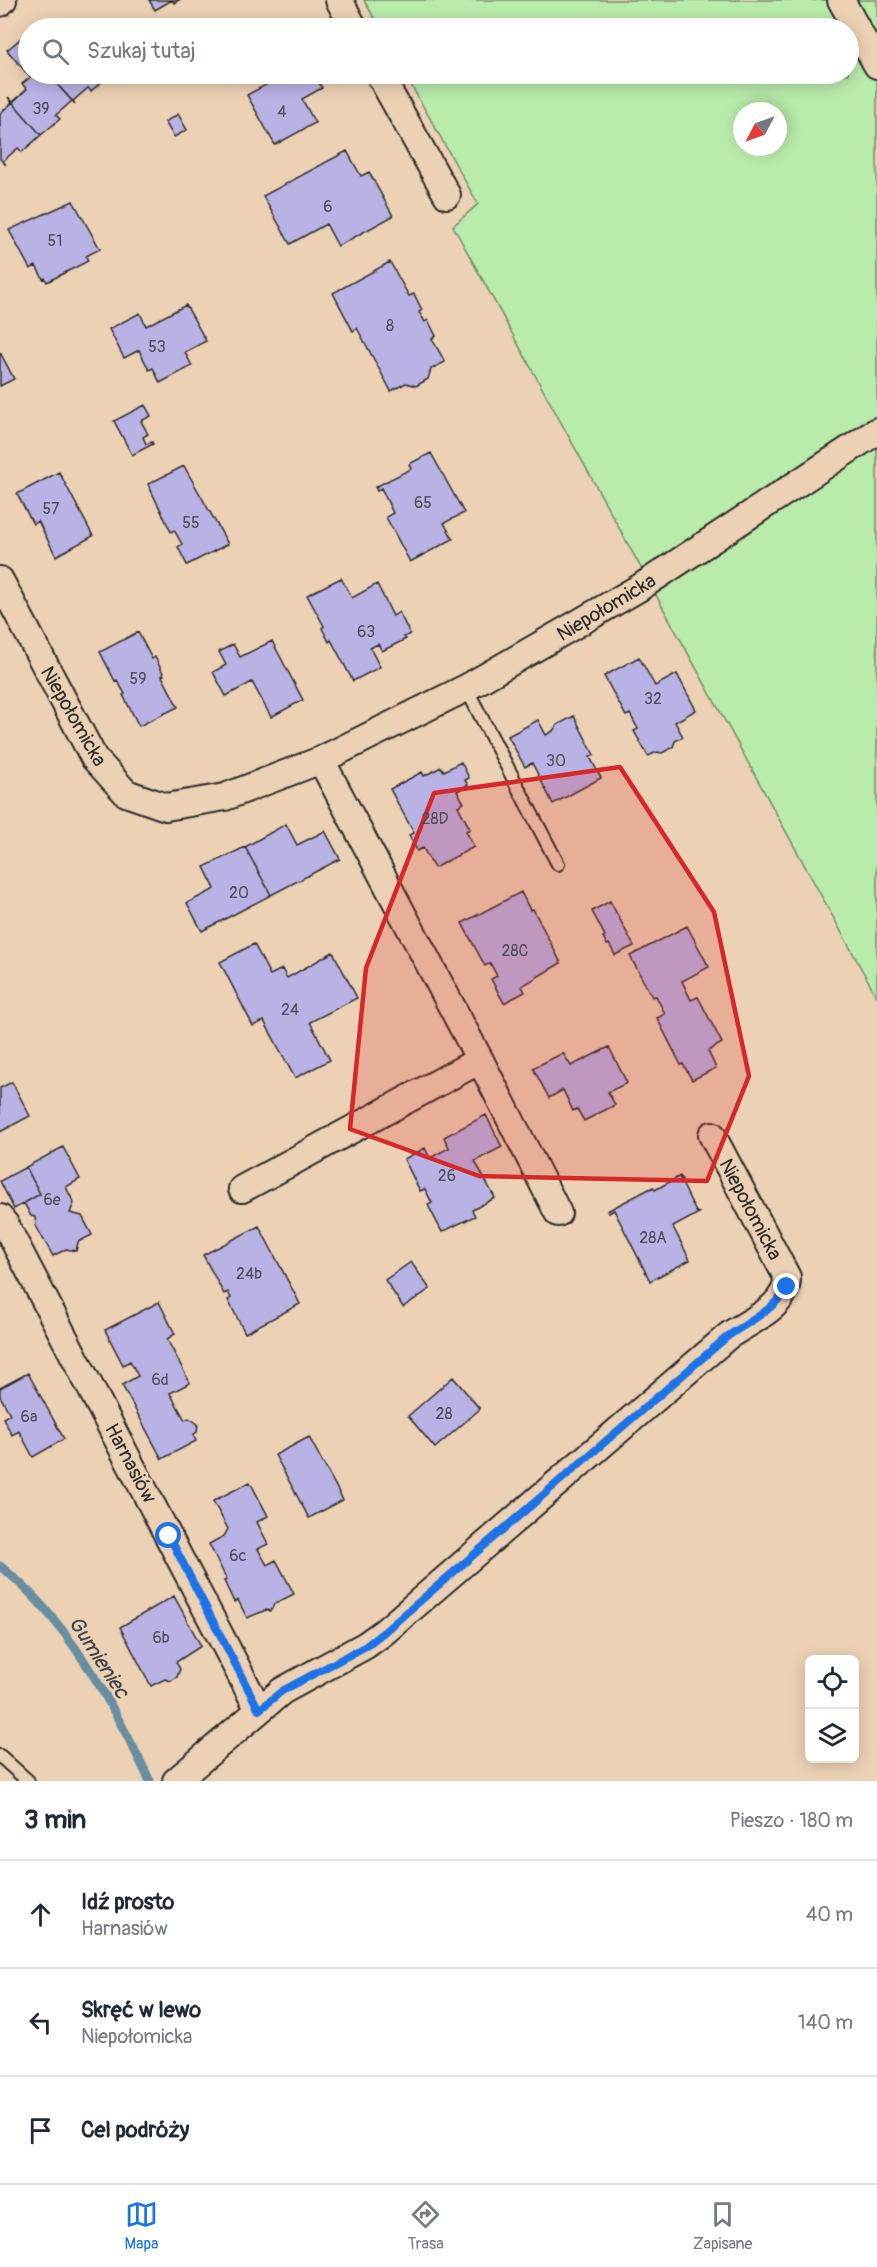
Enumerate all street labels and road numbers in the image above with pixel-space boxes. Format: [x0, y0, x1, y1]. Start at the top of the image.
street label: Niepołomicka [552, 568, 660, 647]
street label: Niepołomicka [35, 662, 112, 771]
street label: Niepołomicka [713, 1154, 788, 1264]
street label: Harnasiów [99, 1419, 162, 1508]

